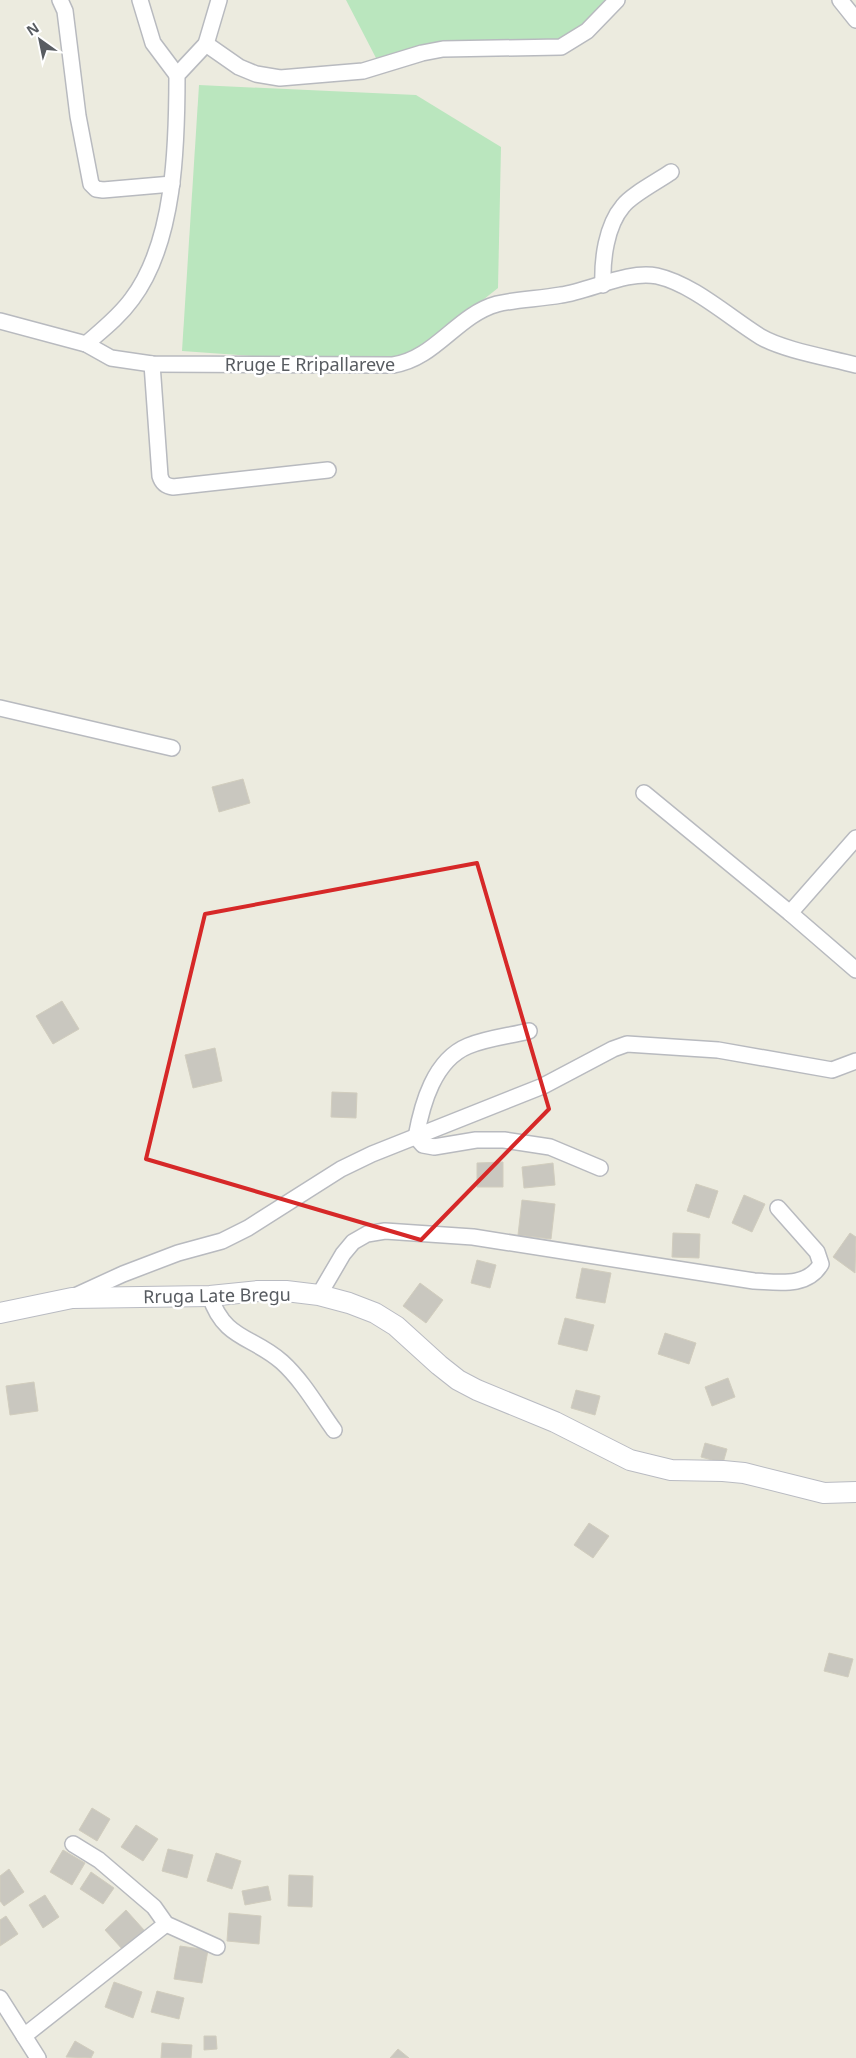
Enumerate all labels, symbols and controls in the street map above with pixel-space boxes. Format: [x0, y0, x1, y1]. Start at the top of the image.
north arrow [15, 15, 65, 65]
text: N [23, 18, 43, 40]
street label: Rruge E Rripallareve [225, 352, 395, 376]
street label: Rruga Late Bregu [143, 1282, 291, 1308]

